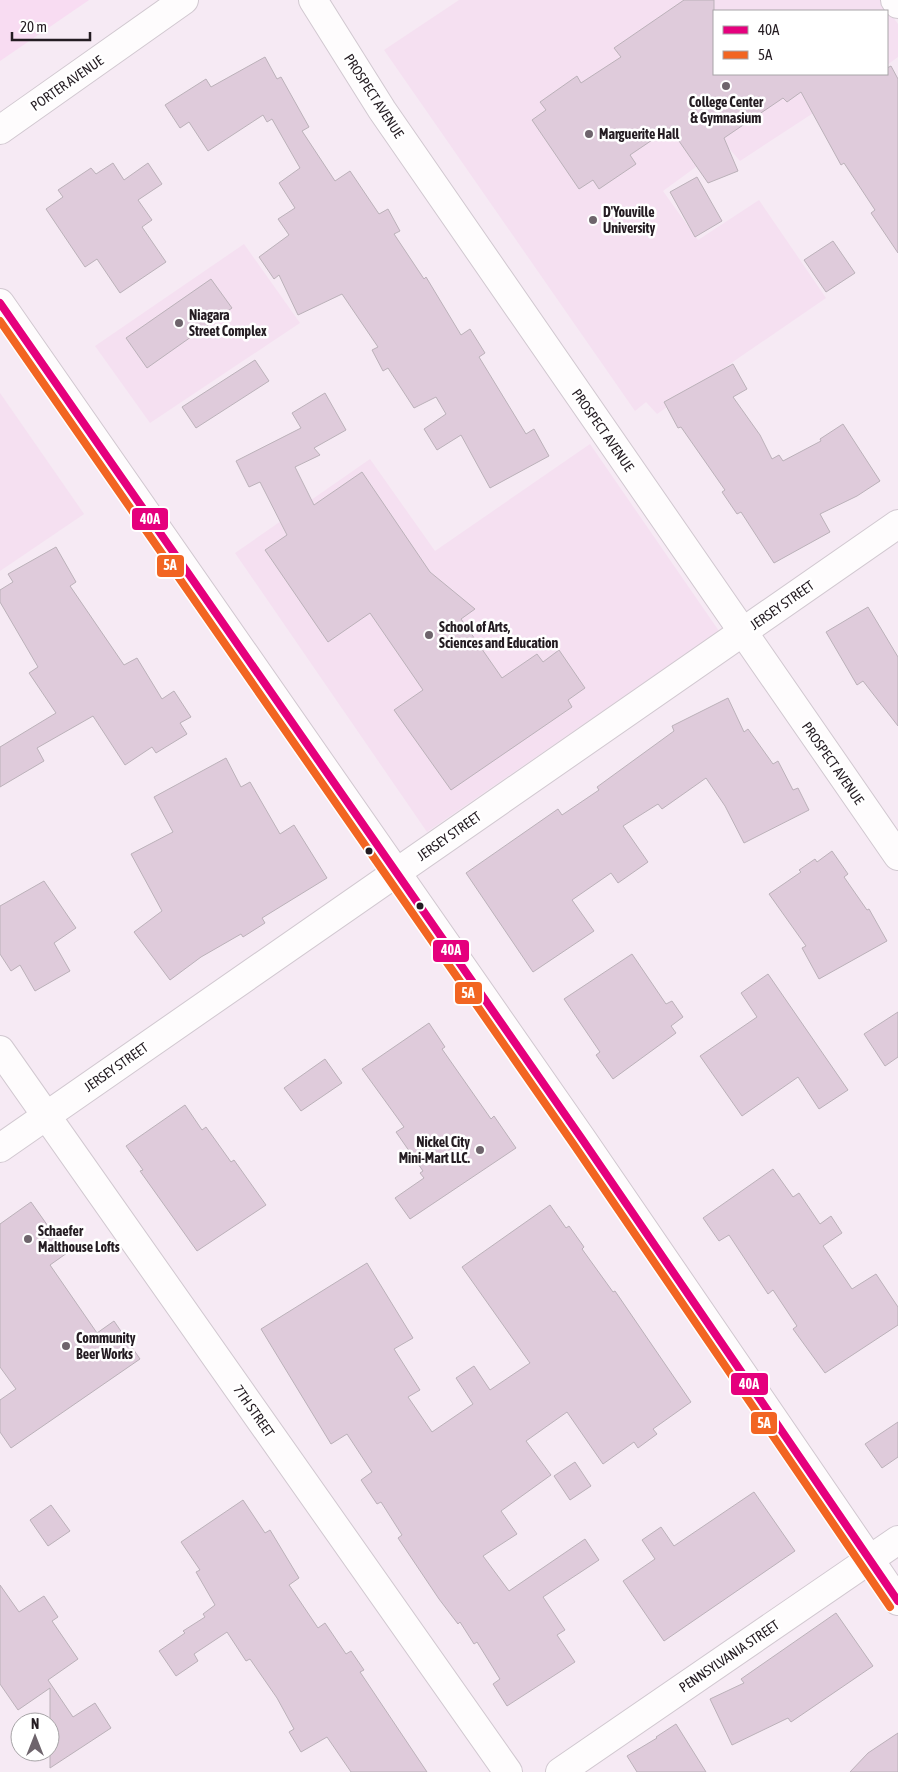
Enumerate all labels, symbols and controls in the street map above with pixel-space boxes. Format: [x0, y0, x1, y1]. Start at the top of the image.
scale bar [12, 10, 90, 42]
legend [713, 10, 888, 75]
text: 20 m [20, 18, 47, 35]
text: 40A [758, 21, 780, 38]
text: 5A [758, 46, 773, 63]
street label: PROSPECT AVENUE [341, 51, 407, 141]
street label: PORTER AVENUE [28, 52, 106, 114]
marker: College Center & Gymnasium [720, 80, 732, 92]
place label: College Center & Gymnasium [689, 94, 764, 126]
place label: Marguerite Hall [599, 126, 680, 142]
marker: Marguerite Hall [583, 128, 595, 140]
place label: D'Youville University [603, 204, 656, 236]
marker: D'Youville University [587, 214, 599, 226]
place label: Niagara Street Complex [189, 307, 267, 339]
marker: Niagara Street Complex [173, 317, 185, 329]
street label: PROSPECT AVENUE [569, 386, 637, 474]
line badge: 40A [131, 507, 169, 531]
text: 40A [139, 511, 160, 527]
line badge: 5A [156, 554, 185, 578]
text: 5A [163, 557, 177, 573]
street label: JERSEY STREET [747, 577, 817, 633]
place label: School of Arts, Sciences and Education [439, 619, 559, 651]
marker: School of Arts, Sciences and Education [423, 629, 435, 641]
street label: PROSPECT AVENUE [799, 719, 867, 807]
street label: JERSEY STREET [414, 808, 484, 864]
unlabelled marker [364, 846, 374, 856]
unlabelled marker [415, 901, 425, 911]
line badge: 40A [432, 939, 470, 963]
text: 40A [440, 942, 461, 958]
line badge: 5A [454, 981, 483, 1005]
text: 5A [461, 985, 475, 1001]
street label: JERSEY STREET [81, 1039, 151, 1095]
place label: Nickel City Mini-Mart LLC. [399, 1134, 470, 1166]
marker: Nickel City Mini-Mart LLC. [474, 1144, 486, 1156]
place label: Schaefer Malthouse Lofts [38, 1223, 120, 1255]
marker: Schaefer Malthouse Lofts [22, 1233, 34, 1245]
place label: Community Beer Works [76, 1330, 136, 1362]
marker: Community Beer Works [60, 1340, 72, 1352]
line badge: 40A [730, 1372, 769, 1396]
text: 40A [738, 1376, 759, 1392]
street label: 7TH STREET [230, 1382, 278, 1440]
line badge: 5A [750, 1411, 778, 1435]
text: 5A [757, 1415, 771, 1431]
street label: PENNSYLVANIA STREET [676, 1617, 782, 1695]
north arrow [10, 1712, 60, 1762]
text: N [31, 1716, 39, 1732]

